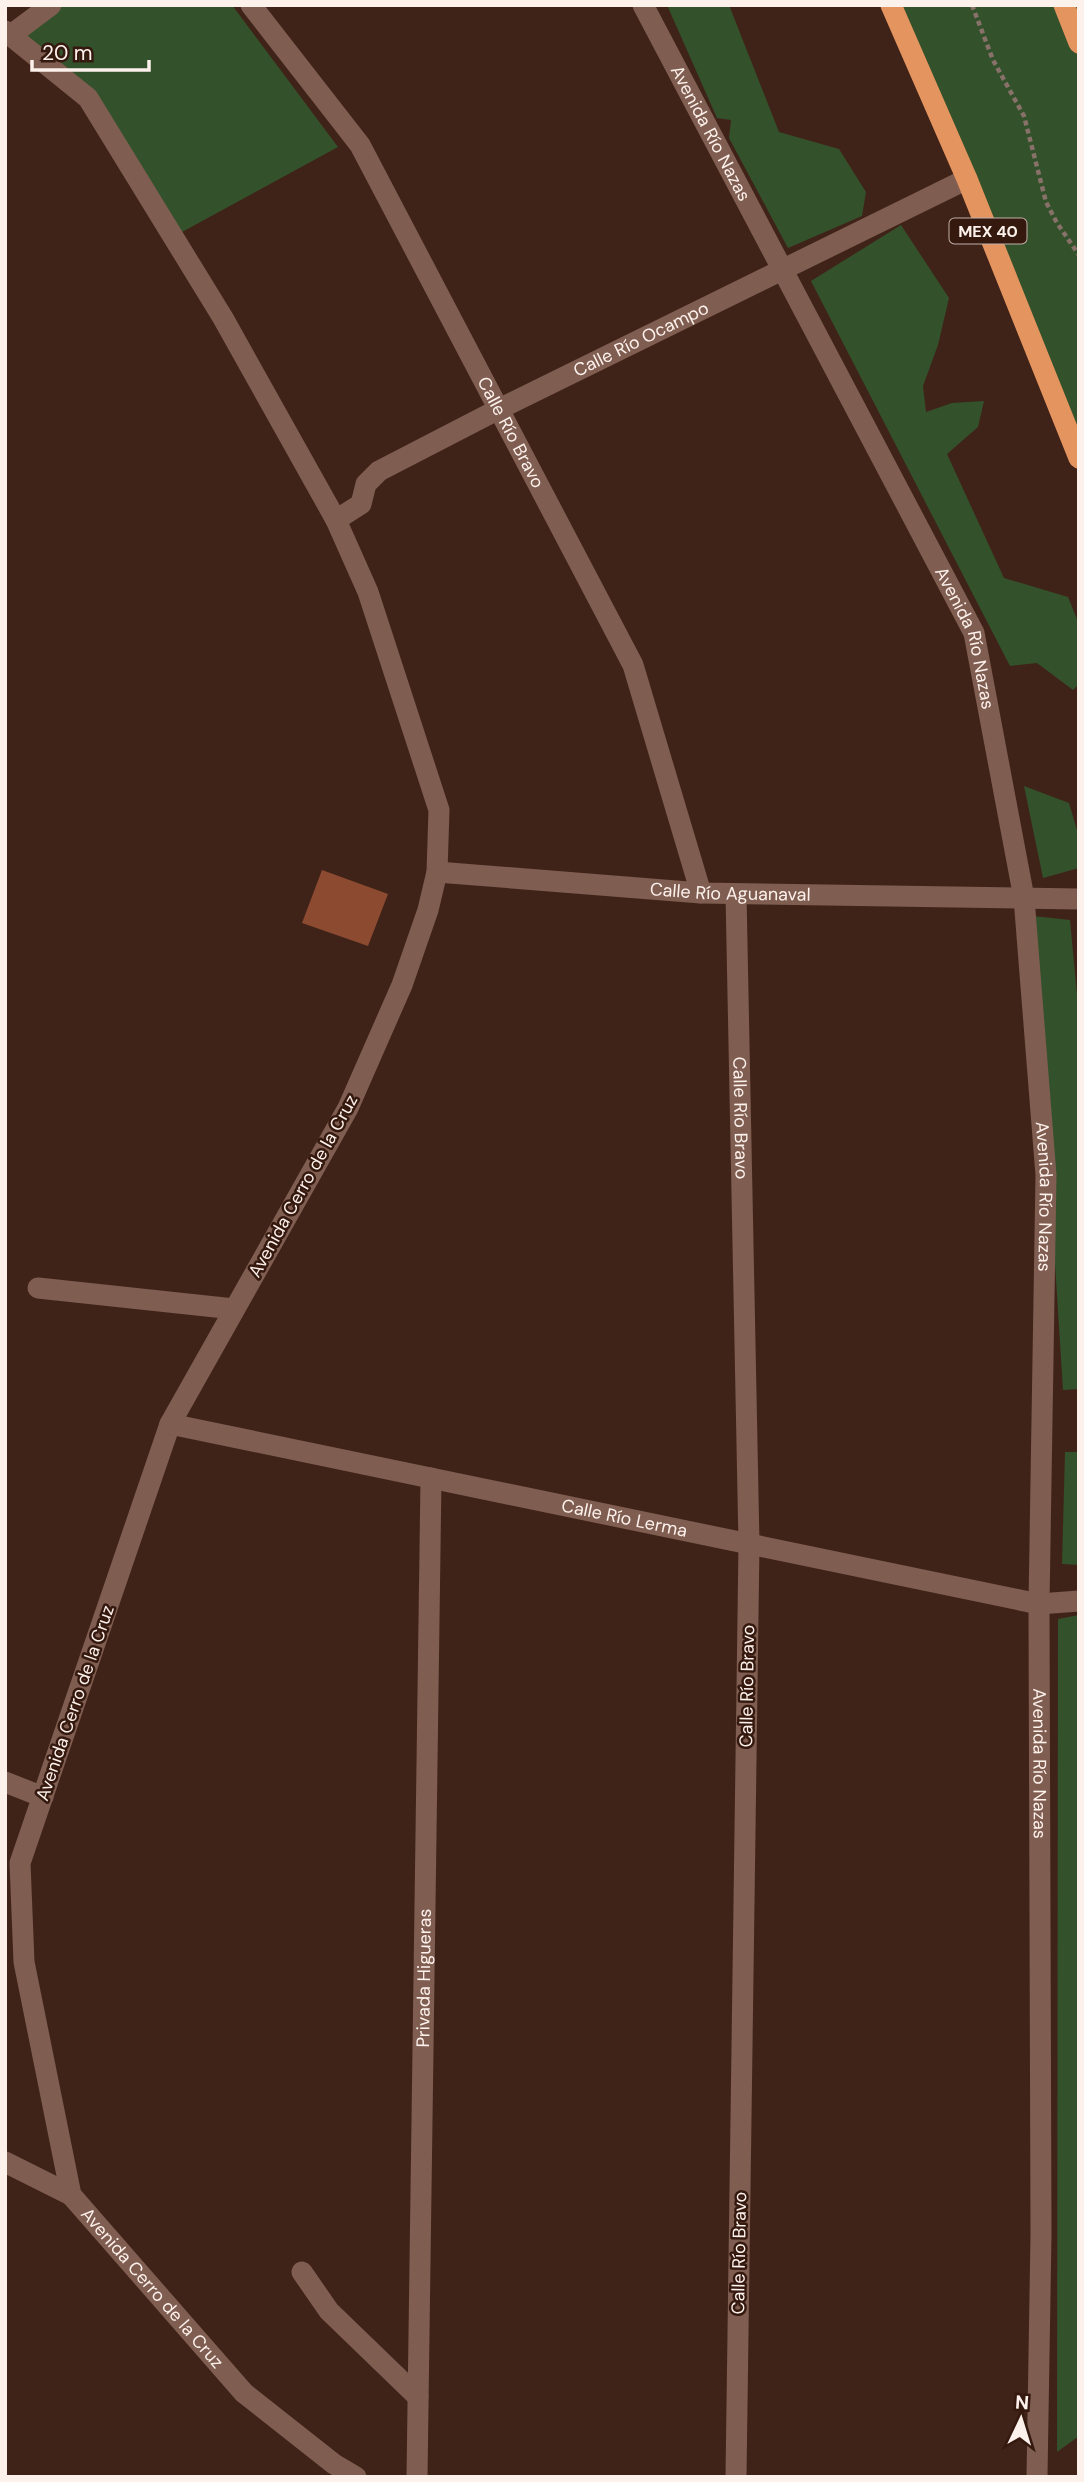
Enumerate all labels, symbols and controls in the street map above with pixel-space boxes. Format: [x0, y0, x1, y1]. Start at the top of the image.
scale bar [32, 28, 149, 72]
text: 20 m [42, 39, 93, 67]
street label: Avenida Río Nazas [665, 61, 756, 205]
road number: MEX 40 [950, 218, 1026, 244]
street label: Calle Río Ocampo [569, 296, 713, 383]
street label: Calle Río Bravo [472, 372, 550, 492]
street label: Avenida Río Nazas [929, 563, 1000, 711]
street label: Calle Río Aguanaval [649, 877, 811, 907]
street label: Calle Río Bravo [727, 1056, 754, 1180]
street label: Avenida Cerro de la Cruz [243, 1090, 363, 1282]
street label: Avenida Río Nazas [1030, 1121, 1058, 1272]
street label: Calle Río Lerma [559, 1493, 689, 1543]
street label: Avenida Cerro de la Cruz [30, 1602, 120, 1804]
street label: Calle Río Bravo [734, 1625, 760, 1747]
street label: Avenida Río Nazas [1027, 1688, 1052, 1839]
street label: Privada Higueras [411, 1908, 437, 2048]
street label: Calle Río Bravo [726, 2192, 752, 2314]
street label: Avenida Cerro de la Cruz [76, 2203, 229, 2373]
north arrow [986, 2384, 1056, 2454]
text: N [1014, 2390, 1030, 2415]

